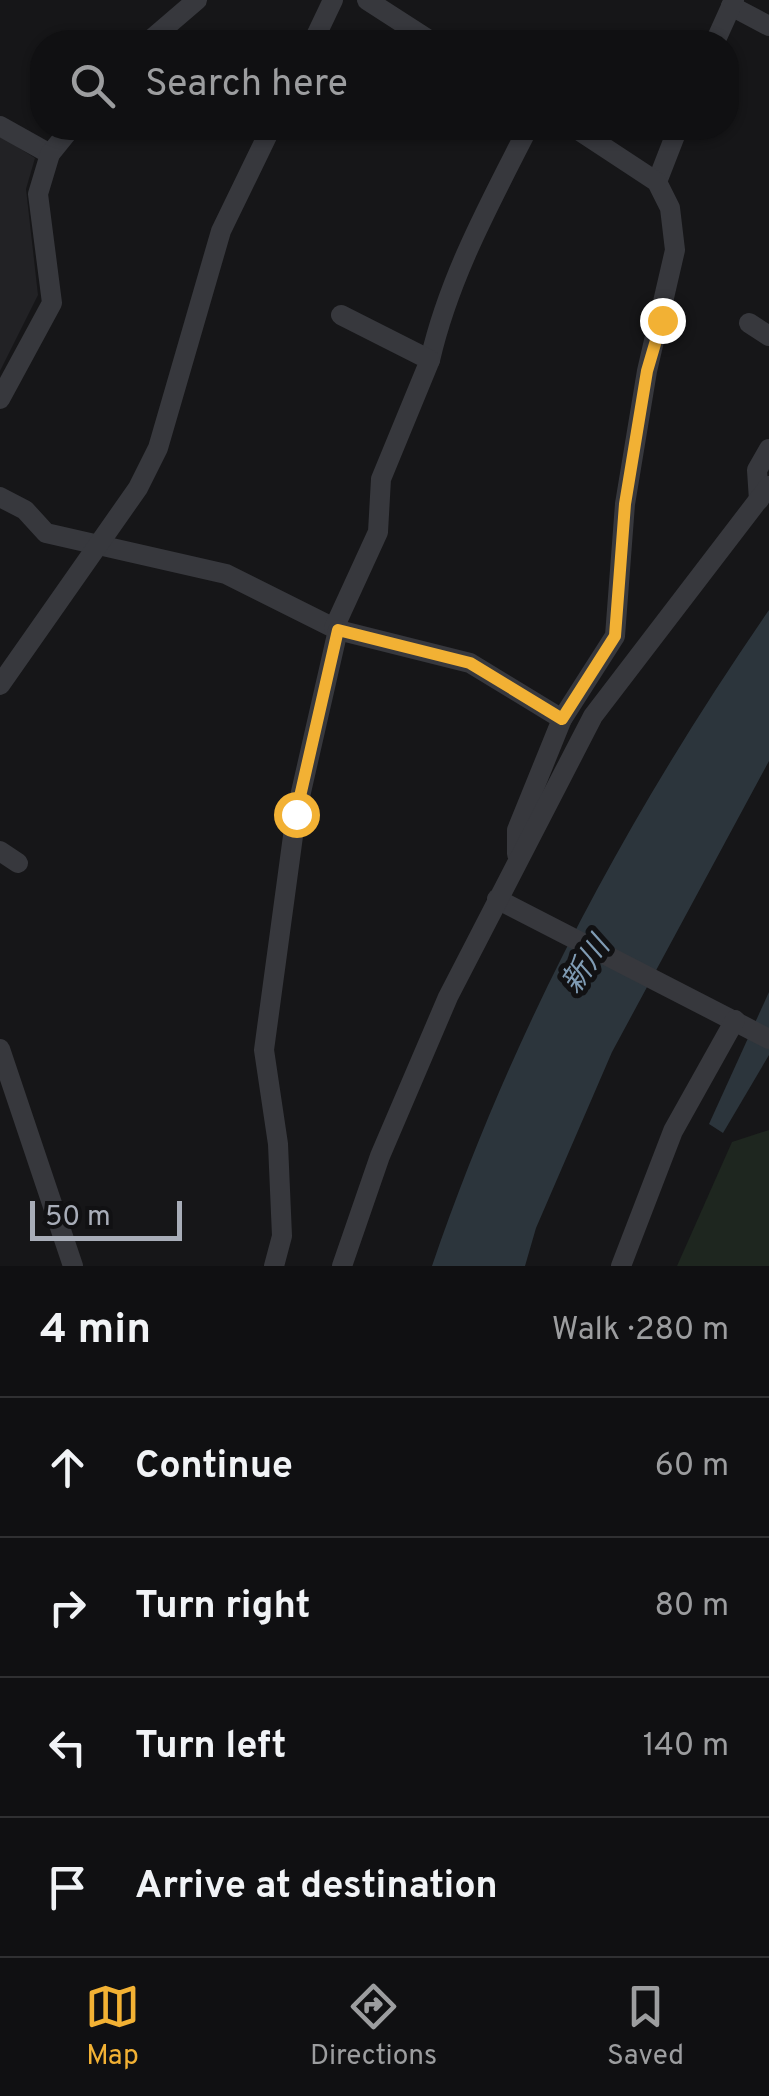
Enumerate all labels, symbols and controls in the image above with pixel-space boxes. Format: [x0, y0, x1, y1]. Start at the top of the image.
search box [30, 30, 739, 140]
icon: search [65, 58, 120, 113]
text: Search here [145, 61, 348, 110]
route end [640, 298, 686, 344]
route start [274, 792, 320, 838]
water label: 新川 [555, 928, 621, 1001]
scale bar [30, 1196, 182, 1240]
text: 50 m [45, 1200, 111, 1236]
text: 4 min [40, 1305, 151, 1358]
text: Walk · 280 m [552, 1311, 729, 1351]
icon: ahead [40, 1440, 95, 1495]
text: Continue [135, 1443, 293, 1492]
text: 60 m [655, 1447, 729, 1487]
icon: right [40, 1580, 95, 1635]
text: Turn right [135, 1583, 310, 1632]
text: 80 m [655, 1587, 729, 1627]
icon: left [40, 1720, 95, 1775]
text: Turn left [135, 1723, 287, 1772]
text: 140 m [643, 1727, 729, 1767]
icon: arrive [40, 1860, 95, 1915]
text: Arrive at destination [135, 1863, 498, 1912]
tab: Map [85, 1979, 140, 2075]
tab: Directions [310, 1979, 437, 2075]
tab: Saved [607, 1979, 684, 2075]

